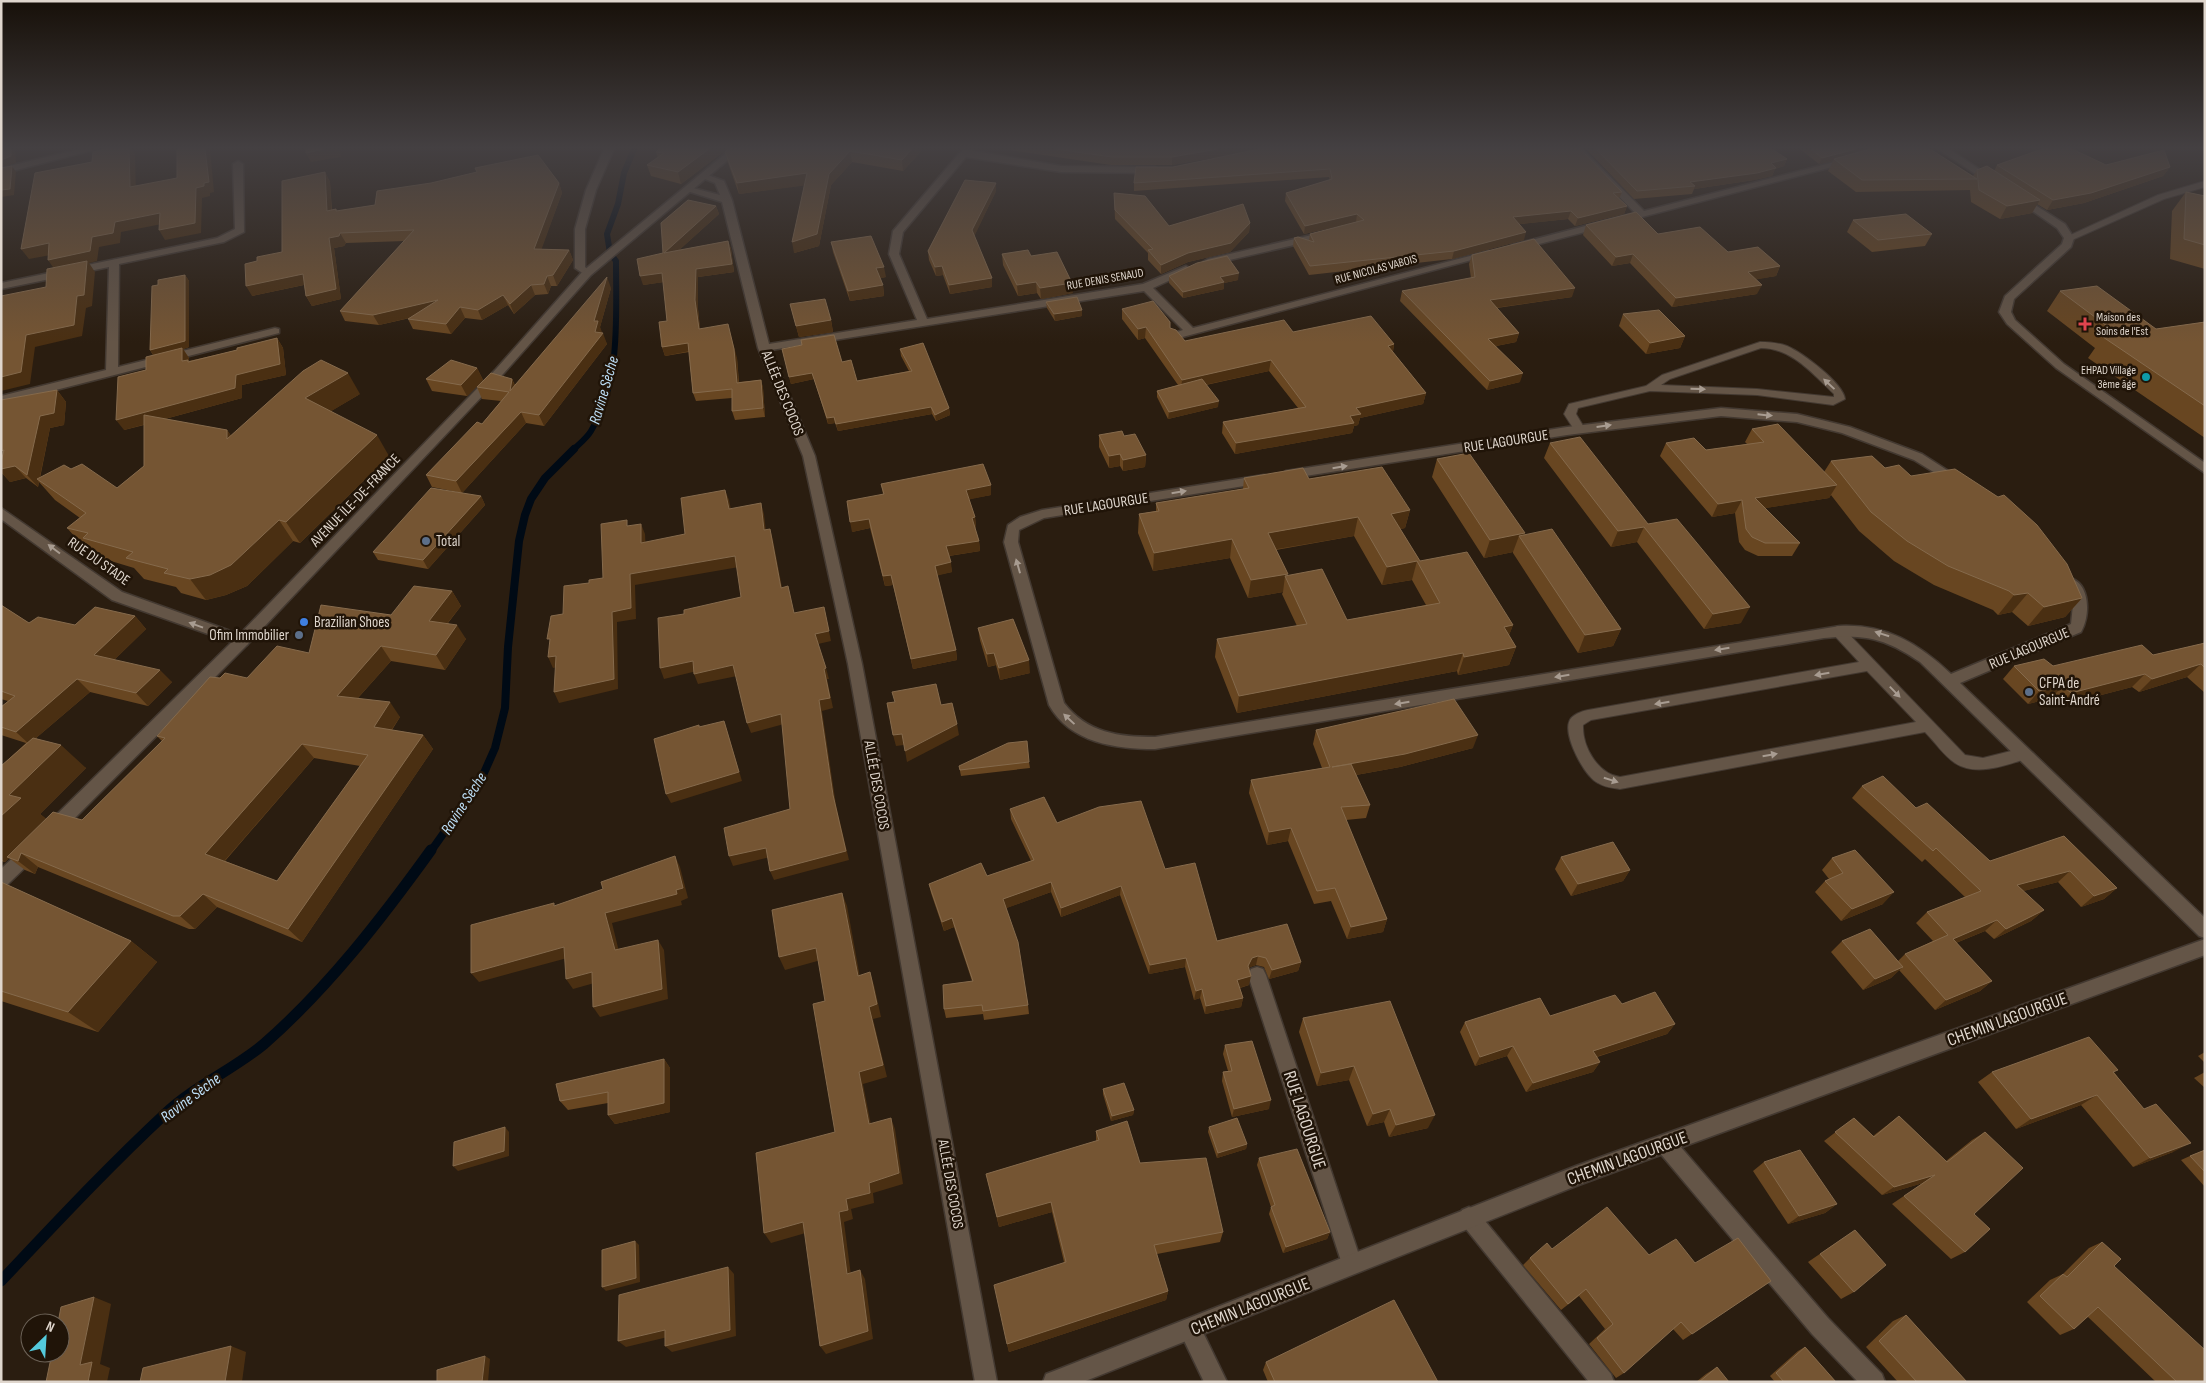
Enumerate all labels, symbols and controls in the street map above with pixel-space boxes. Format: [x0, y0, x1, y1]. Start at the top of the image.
street label: RUE NICOLAS VABOIS [1334, 251, 1419, 288]
street label: RUE DENIS SENAUD [1065, 265, 1145, 294]
place label: Maison des Soins de l'Est [2096, 310, 2149, 339]
marker: Maison des Soins de l'Est [2078, 317, 2092, 331]
street label: ALLÉE DES COCOS [756, 347, 808, 439]
water label: Ravine Sèche [586, 354, 623, 427]
place label: EHPAD Village 3ème âge [2081, 363, 2136, 392]
marker: EHPAD Village 3ème âge [2140, 371, 2152, 383]
one-way arrow [1823, 378, 1835, 390]
one-way arrow [1691, 385, 1707, 393]
one-way arrow [1758, 411, 1774, 419]
one-way arrow [1596, 422, 1612, 430]
street label: RUE LAGOURGUE [1463, 425, 1550, 458]
street label: AVENUE ÎLE-DE-FRANCE [305, 450, 405, 552]
one-way arrow [1332, 462, 1348, 470]
street label: RUE LAGOURGUE [1063, 488, 1150, 521]
one-way arrow [1171, 488, 1187, 496]
place label: Total [436, 532, 460, 551]
street label: RUE DU STADE [64, 533, 134, 590]
marker: Total [420, 535, 432, 547]
one-way arrow [47, 544, 61, 554]
one-way arrow [1013, 559, 1021, 574]
place label: Brazilian Shoes [314, 613, 390, 632]
marker: Brazilian Shoes [298, 616, 310, 628]
one-way arrow [188, 621, 203, 629]
street label: RUE LAGOURGUE [1986, 623, 2072, 674]
place label: Ofim Immobilier [209, 626, 290, 645]
marker: Ofim Immobilier [293, 629, 305, 641]
one-way arrow [1875, 630, 1890, 638]
one-way arrow [1714, 646, 1730, 654]
one-way arrow [1813, 671, 1829, 679]
one-way arrow [1553, 672, 1569, 680]
place label: CFPA de Saint-André [2039, 674, 2100, 710]
one-way arrow [1889, 686, 1901, 698]
marker: CFPA de Saint-André [2023, 686, 2035, 698]
one-way arrow [1393, 699, 1409, 707]
one-way arrow [1653, 699, 1669, 707]
one-way arrow [1063, 713, 1075, 725]
street label: ALLÉE DES COCOS [859, 738, 894, 831]
one-way arrow [1762, 750, 1778, 758]
water label: Ravine Sèche [437, 769, 491, 838]
one-way arrow [1603, 777, 1618, 785]
street label: CHEMIN LAGOURGUE [1944, 988, 2070, 1051]
street label: RUE LAGOURGUE [1279, 1068, 1330, 1172]
water label: Ravine Sèche [157, 1070, 225, 1127]
street label: CHEMIN LAGOURGUE [1564, 1127, 1690, 1190]
street label: ALLÉE DES COCOS [933, 1137, 968, 1230]
street label: CHEMIN LAGOURGUE [1188, 1273, 1313, 1340]
north arrow [20, 1313, 70, 1363]
text: N [43, 1317, 57, 1336]

